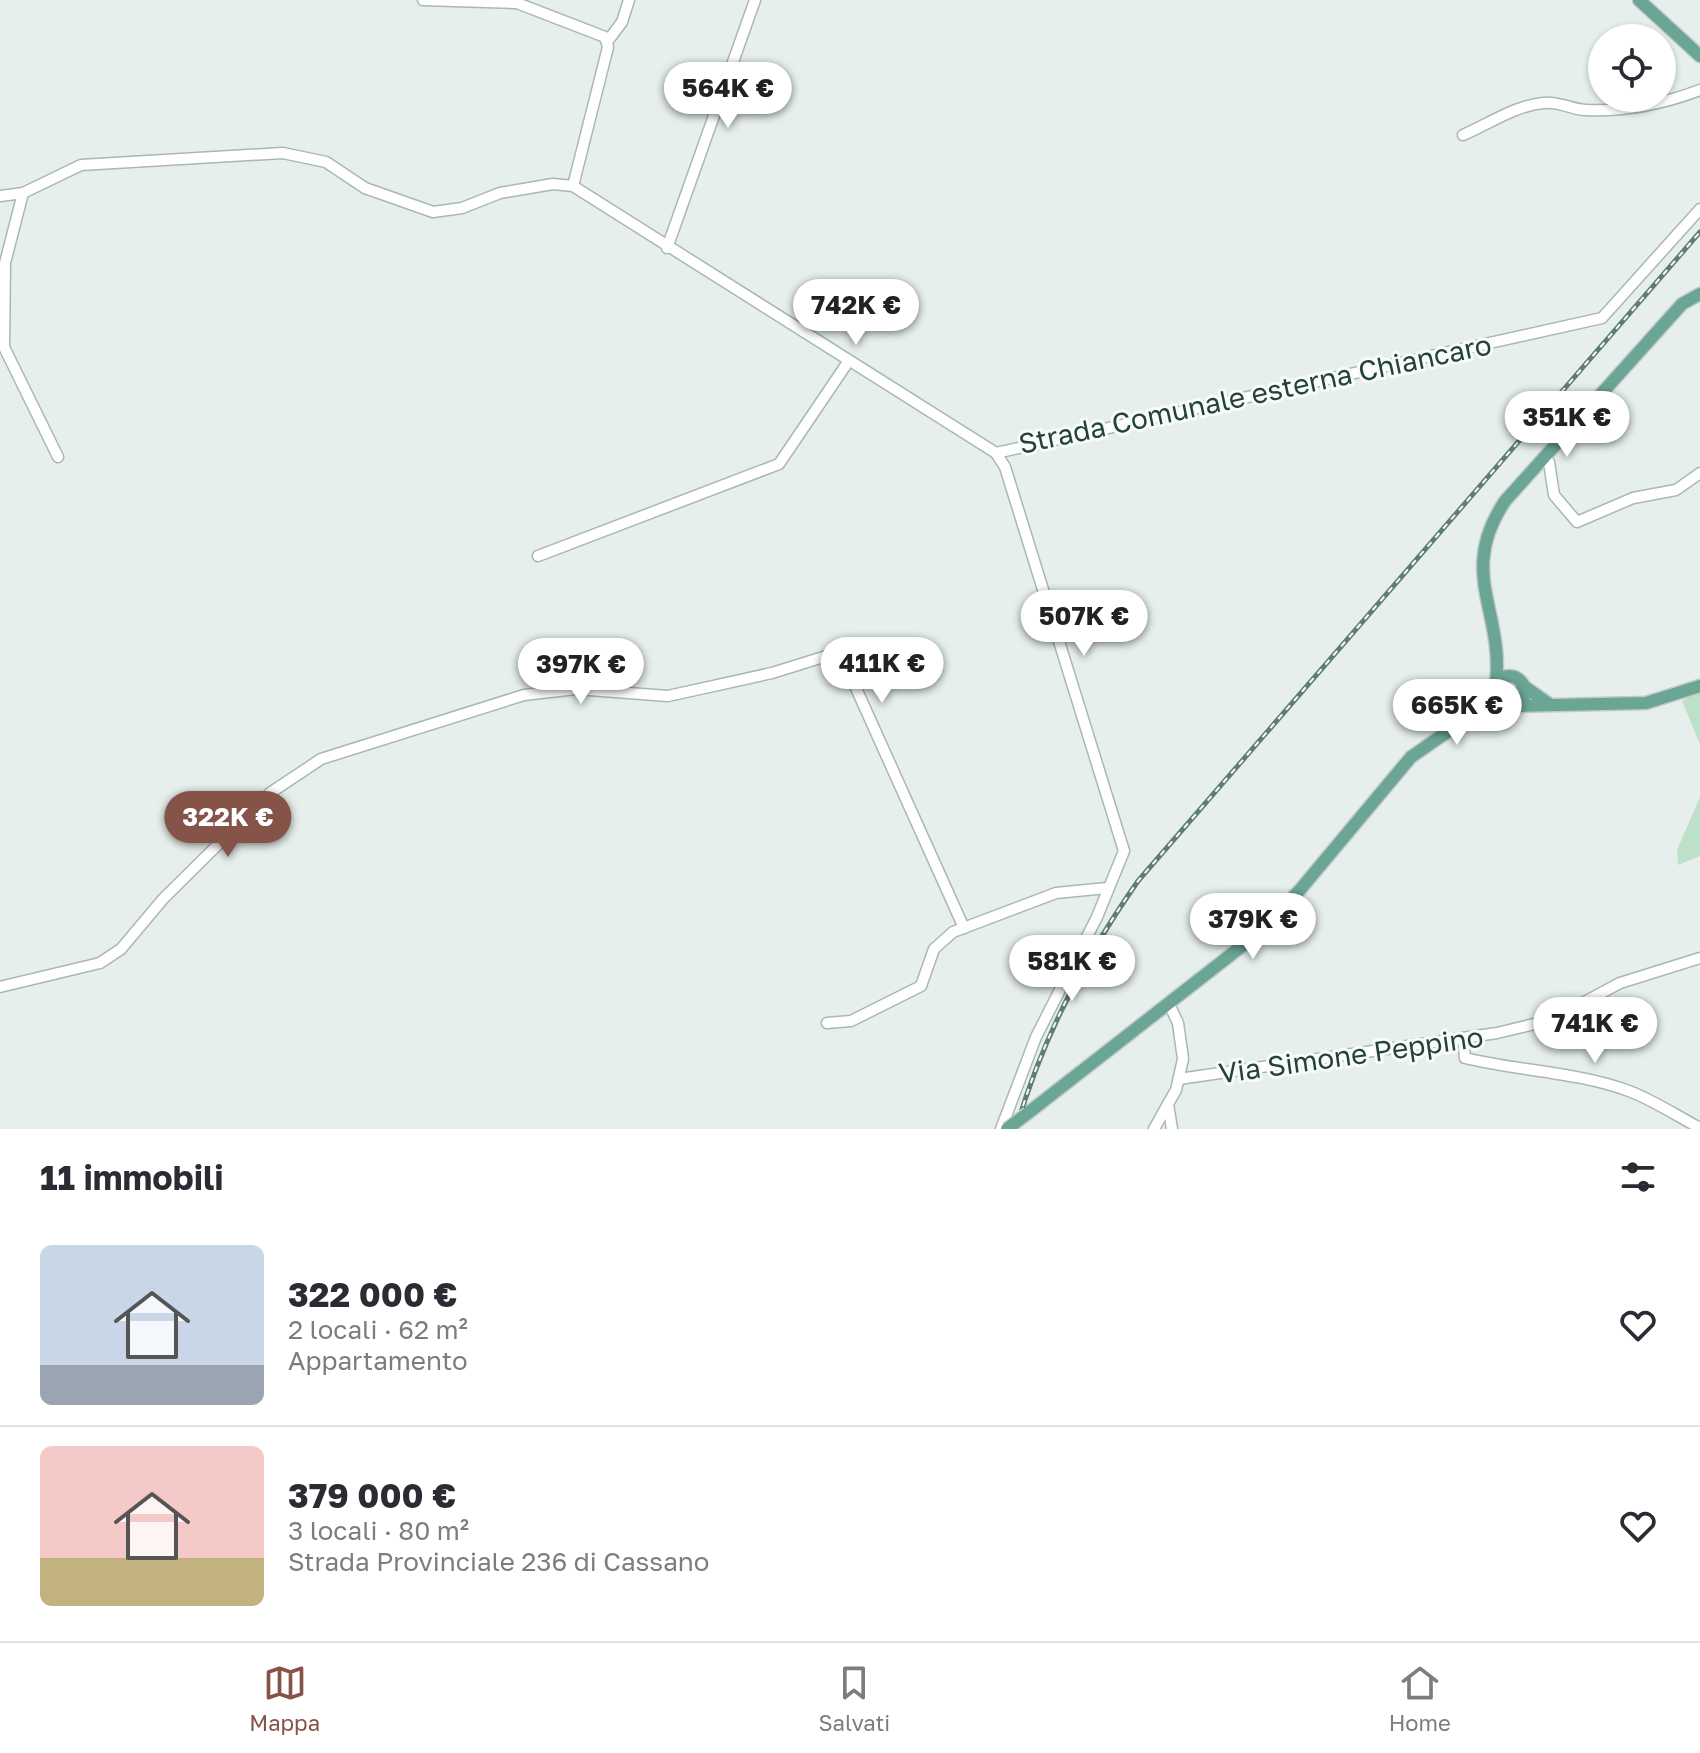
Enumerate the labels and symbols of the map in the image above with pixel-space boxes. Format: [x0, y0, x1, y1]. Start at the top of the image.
pin: 564K € [663, 62, 793, 130]
pin: 742K € [791, 279, 921, 347]
street label: Strada Comunale esterna Chiancaro [1016, 327, 1494, 460]
pin: 351K € [1502, 391, 1632, 459]
pin: 507K € [1019, 590, 1149, 658]
pin: 411K € [817, 637, 947, 705]
pin: 397K € [516, 638, 646, 706]
pin: 665K € [1392, 679, 1522, 747]
pin: 322K € [163, 791, 293, 859]
pin: 379K € [1188, 893, 1318, 961]
pin: 581K € [1007, 935, 1137, 1003]
pin: 741K € [1530, 997, 1660, 1065]
street label: Via Simone Peppino [1217, 1020, 1485, 1089]

